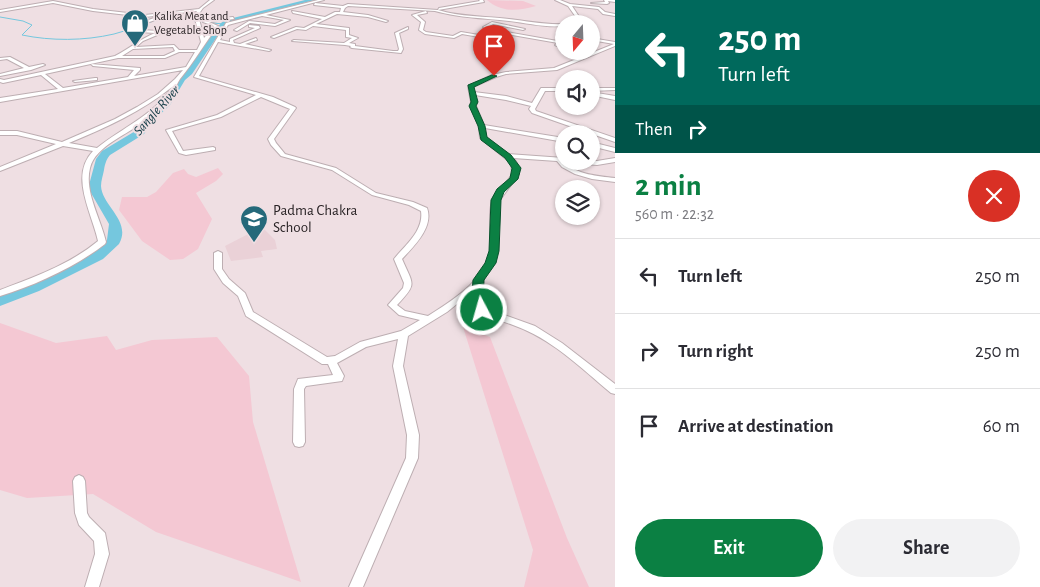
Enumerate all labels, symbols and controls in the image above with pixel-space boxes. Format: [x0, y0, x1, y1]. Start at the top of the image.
shop icon: Kalika Meat and Vegetable Shop [120, 8, 150, 47]
place label: Kalika Meat and Vegetable Shop [154, 10, 229, 36]
north arrow [555, 15, 600, 60]
map controls [555, 15, 600, 225]
icon: left [635, 20, 700, 85]
text: 250 m [718, 22, 801, 57]
pin [473, 25, 515, 76]
icon: arrive [480, 32, 508, 60]
text: Turn left [718, 63, 790, 85]
button: sound [555, 70, 600, 115]
water label: Sangle River [131, 83, 183, 138]
icon: right [683, 115, 711, 143]
text: Then [635, 120, 673, 139]
button: search [555, 125, 600, 170]
button: close [968, 170, 1020, 222]
text: 2 min [635, 171, 702, 201]
button: layers [555, 180, 600, 225]
place label: Padma Chakra School [273, 203, 358, 235]
school or university icon: Padma Chakra School [239, 204, 269, 243]
text: 560 m · 22:32 [635, 206, 714, 222]
icon: left [635, 262, 663, 290]
text: Turn left [678, 267, 742, 286]
text: 250 m [975, 267, 1020, 286]
position arrow [455, 283, 507, 335]
icon: right [635, 337, 663, 365]
text: Turn right [678, 342, 753, 361]
text: 250 m [975, 342, 1020, 361]
icon: arrive [635, 412, 663, 440]
text: Arrive at destination [678, 417, 834, 436]
text: 60 m [983, 417, 1020, 436]
button: Exit [635, 519, 823, 577]
button: Share [833, 519, 1020, 577]

